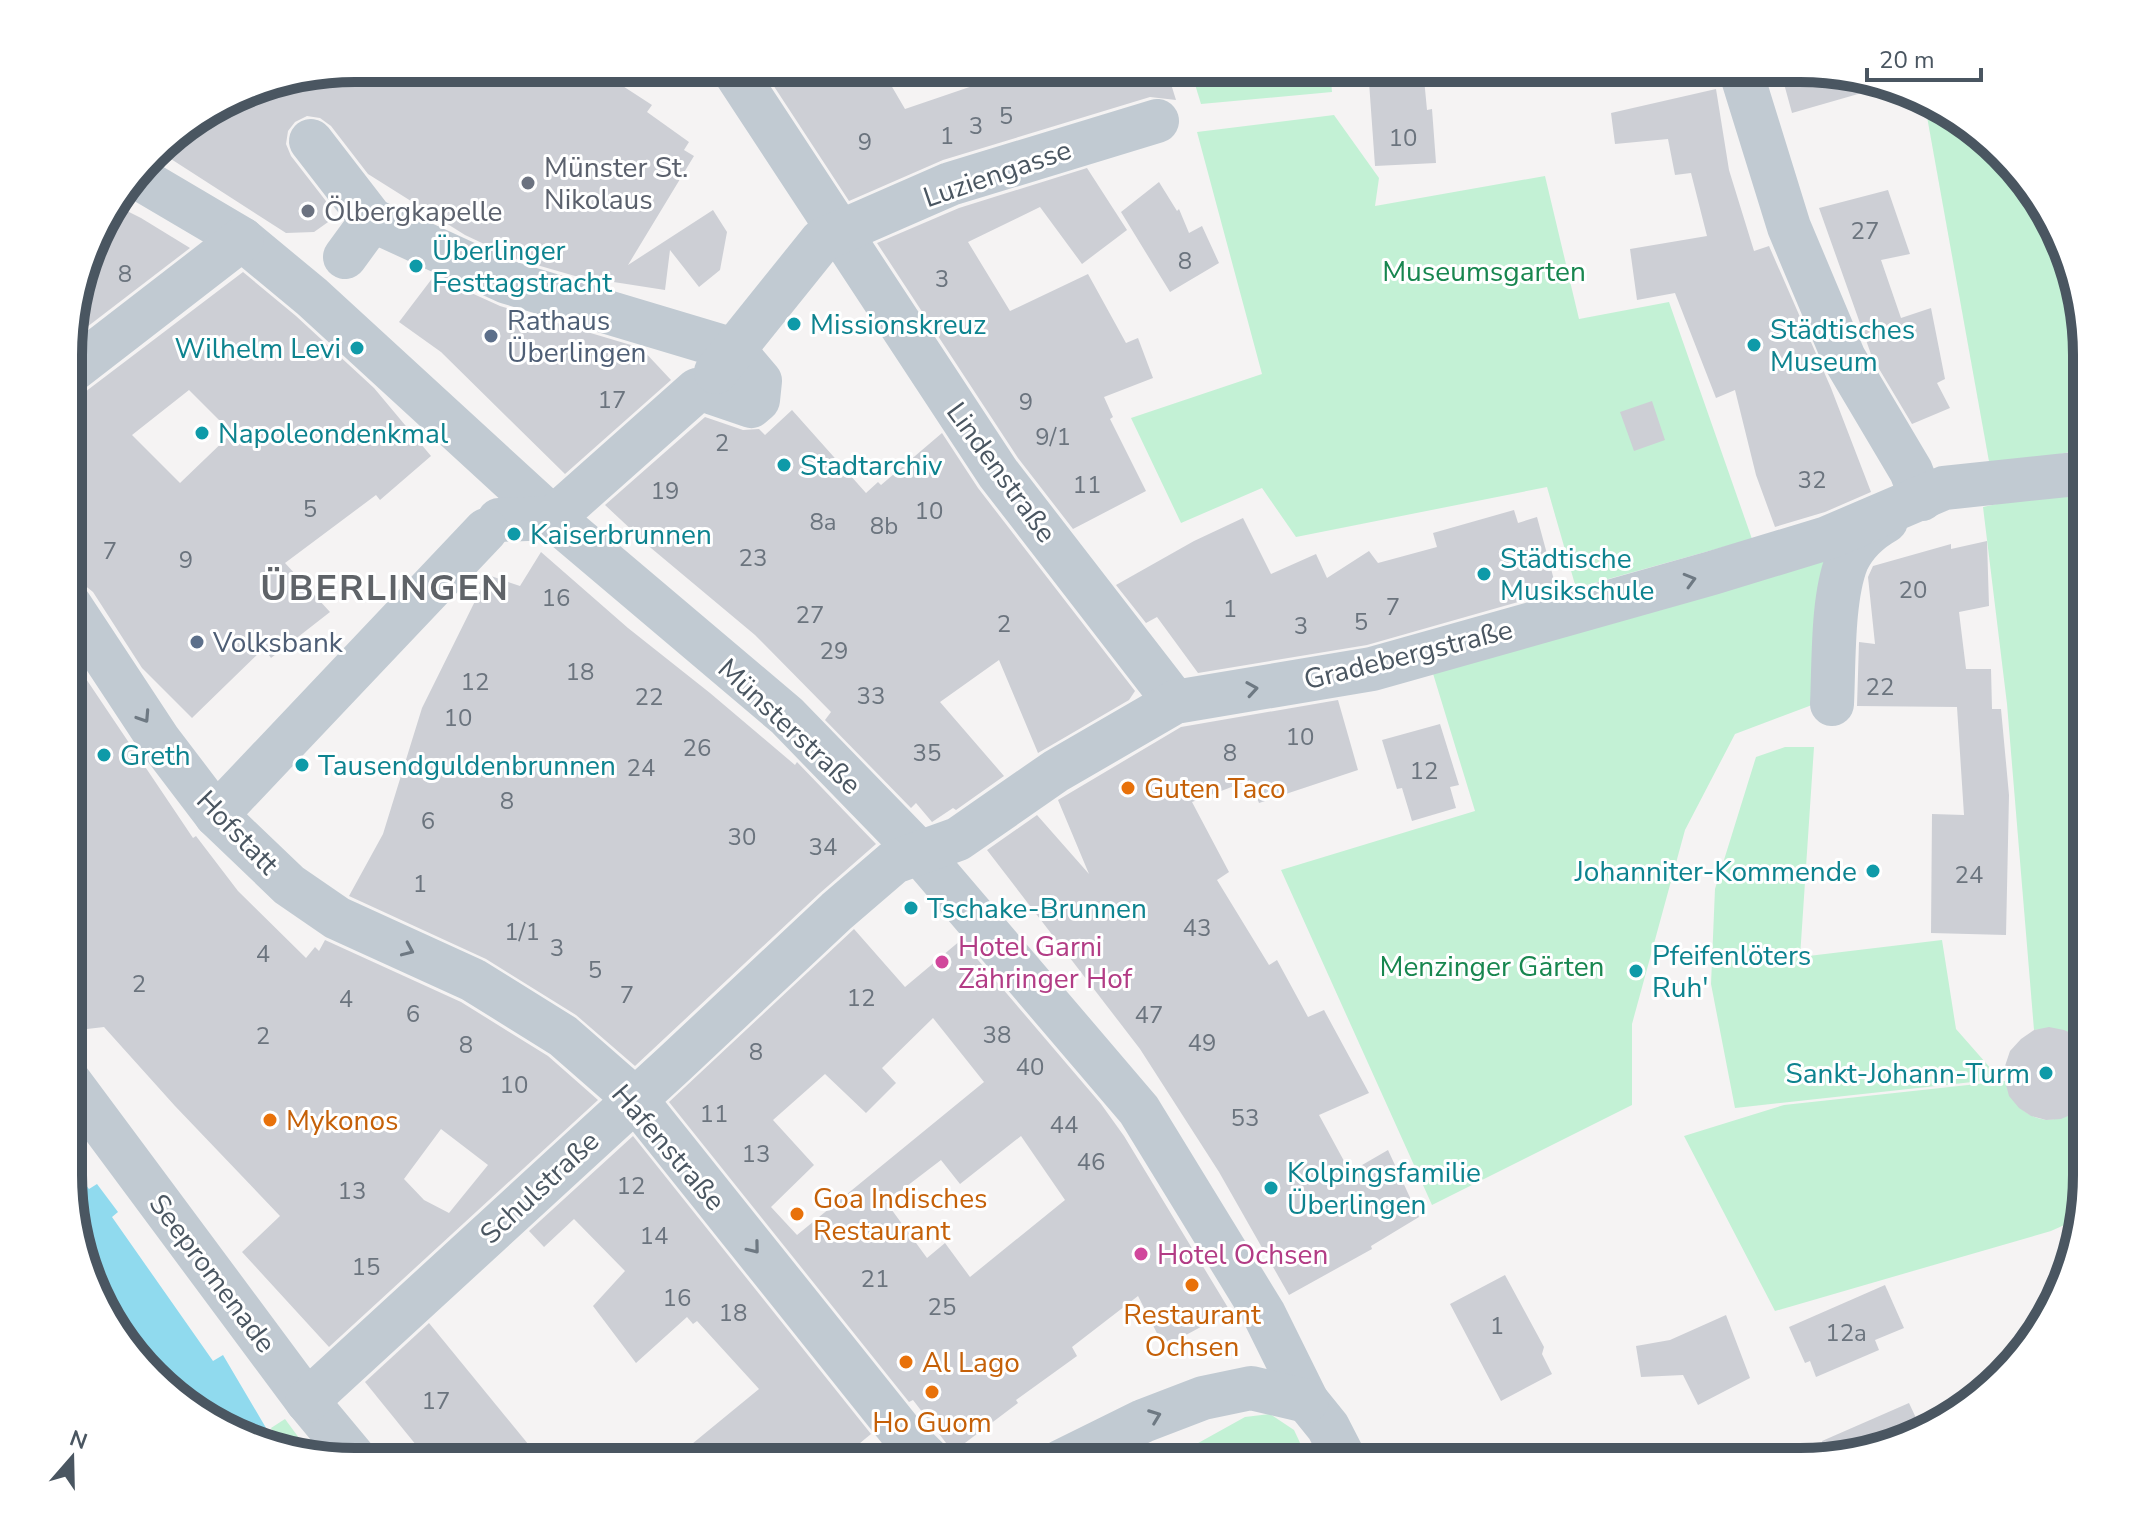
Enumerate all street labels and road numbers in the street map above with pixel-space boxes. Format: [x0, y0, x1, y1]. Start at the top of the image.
street label: Luziengasse [918, 131, 1076, 217]
street label: Lindenstraße [937, 395, 1065, 550]
street label: Gradebergstraße [1300, 611, 1517, 699]
street label: Münsterstraße [709, 650, 869, 803]
street label: Hofstatt [188, 782, 287, 883]
street label: Hafenstraße [603, 1076, 734, 1219]
street label: Schulstraße [472, 1123, 607, 1253]
street label: Seepromenade [140, 1186, 284, 1361]

